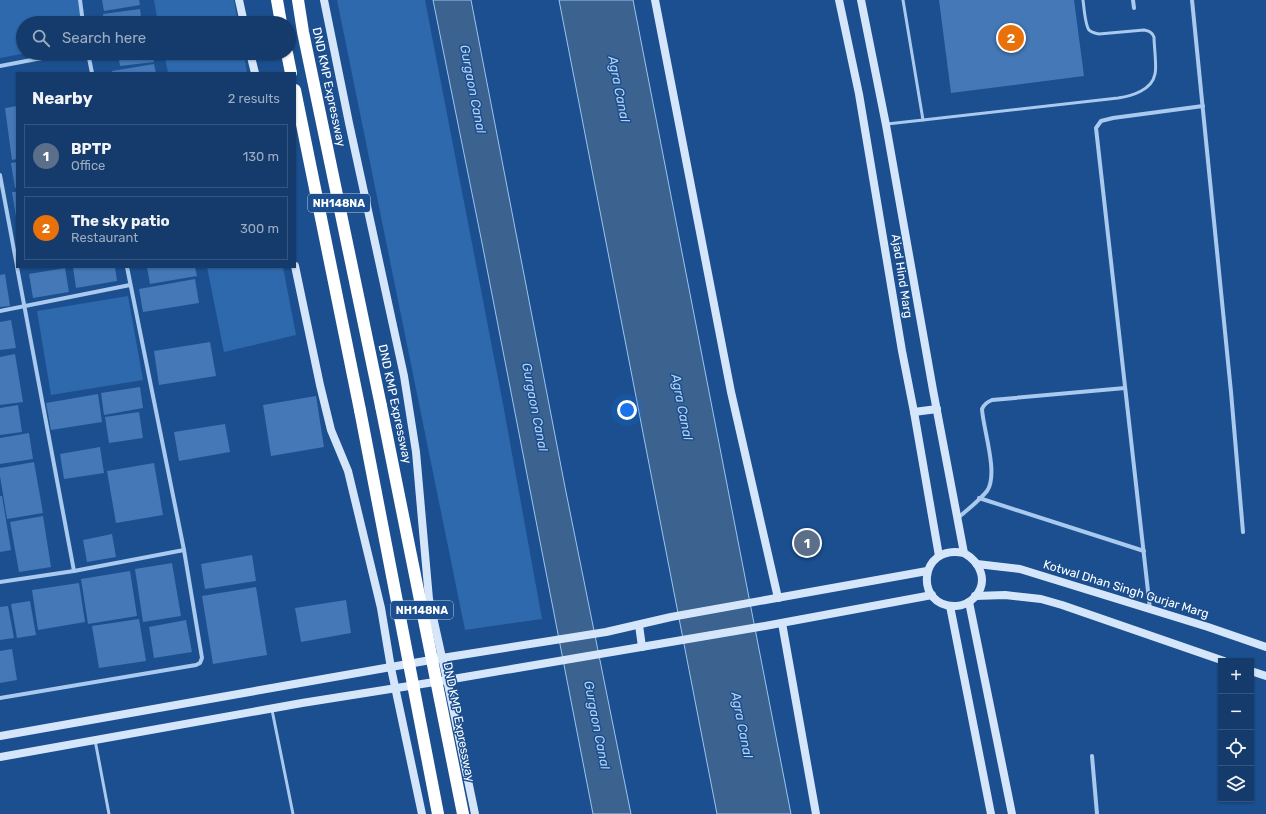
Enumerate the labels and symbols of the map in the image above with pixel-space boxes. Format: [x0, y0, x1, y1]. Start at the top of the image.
pin: 2 [998, 23, 1024, 53]
street label: DND KMP Expressway [310, 26, 349, 148]
water label: Gurgaon Canal [456, 43, 489, 136]
water label: Agra Canal [604, 54, 633, 124]
road number: NH148NA [308, 194, 370, 212]
street label: Ajad Hind Marg [888, 233, 916, 319]
street label: DND KMP Expressway [376, 343, 415, 465]
water label: Gurgaon Canal [518, 361, 551, 454]
water label: Agra Canal [667, 372, 696, 442]
your location [617, 400, 637, 420]
pin: 1 [794, 528, 820, 558]
street label: Kotwal Dhan Singh Gurjar Marg [1042, 557, 1210, 621]
road number: NH148NA [391, 601, 453, 619]
street label: DND KMP Expressway [441, 661, 478, 783]
water label: Gurgaon Canal [580, 679, 613, 772]
water label: Agra Canal [727, 690, 756, 760]

